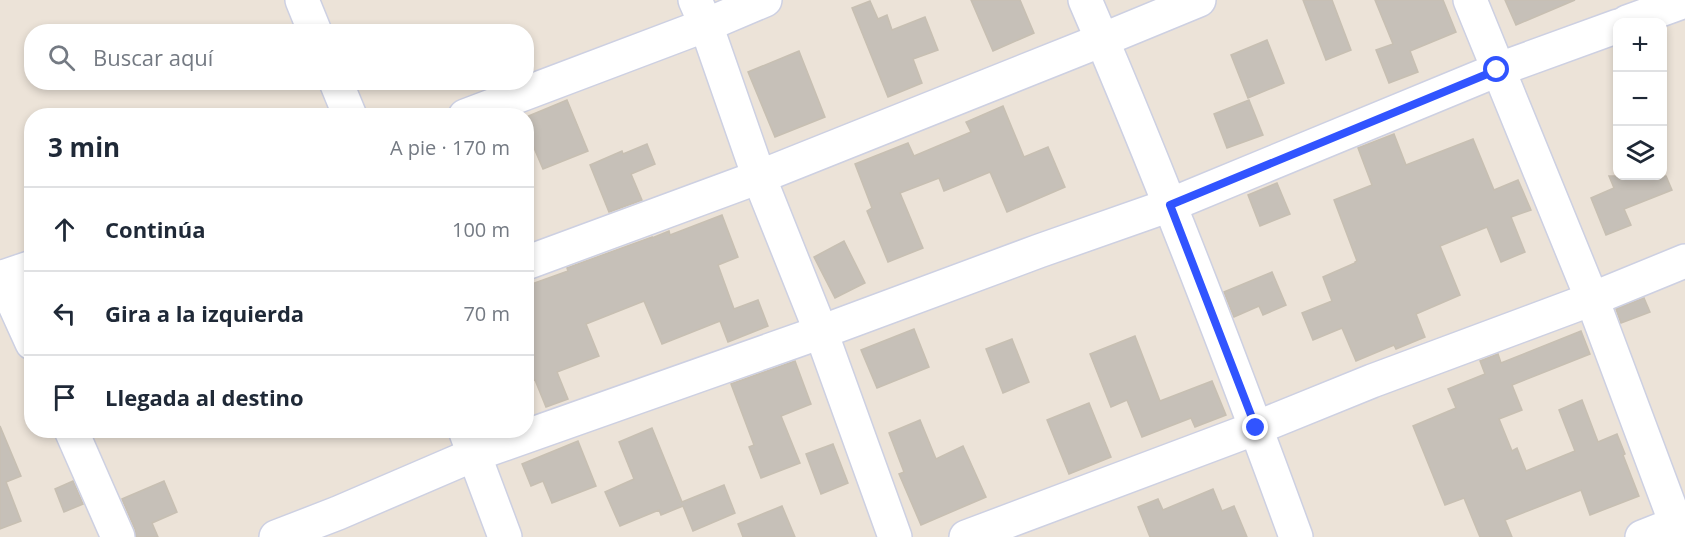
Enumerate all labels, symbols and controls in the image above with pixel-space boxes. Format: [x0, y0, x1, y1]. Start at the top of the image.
map controls [1613, 18, 1667, 180]
button: + [1613, 18, 1667, 72]
search box [24, 24, 534, 90]
icon: search [45, 41, 78, 74]
text: Buscar aquí [93, 42, 213, 72]
route start [1483, 56, 1509, 82]
button: − [1613, 72, 1667, 126]
button: layers [1613, 126, 1667, 180]
text: 3 min [48, 129, 120, 165]
text: A pie · 170 m [390, 134, 510, 161]
icon: ahead [48, 213, 81, 246]
text: Continúa [105, 214, 206, 244]
text: 100 m [452, 216, 510, 243]
icon: left [48, 297, 81, 330]
text: Gira a la izquierda [105, 298, 304, 328]
text: 70 m [463, 300, 510, 327]
icon: arrive [48, 381, 81, 414]
text: Llegada al destino [105, 382, 304, 412]
route end [1242, 414, 1268, 440]

